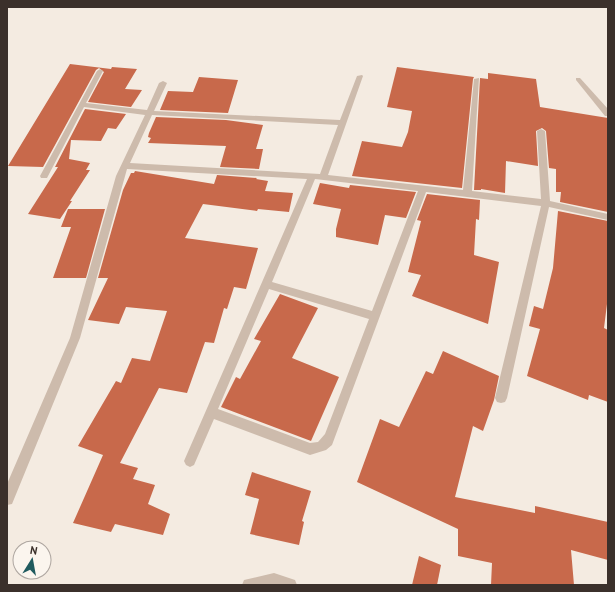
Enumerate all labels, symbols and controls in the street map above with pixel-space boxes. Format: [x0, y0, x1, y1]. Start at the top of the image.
north arrow [12, 540, 52, 580]
text: N [29, 543, 39, 558]

